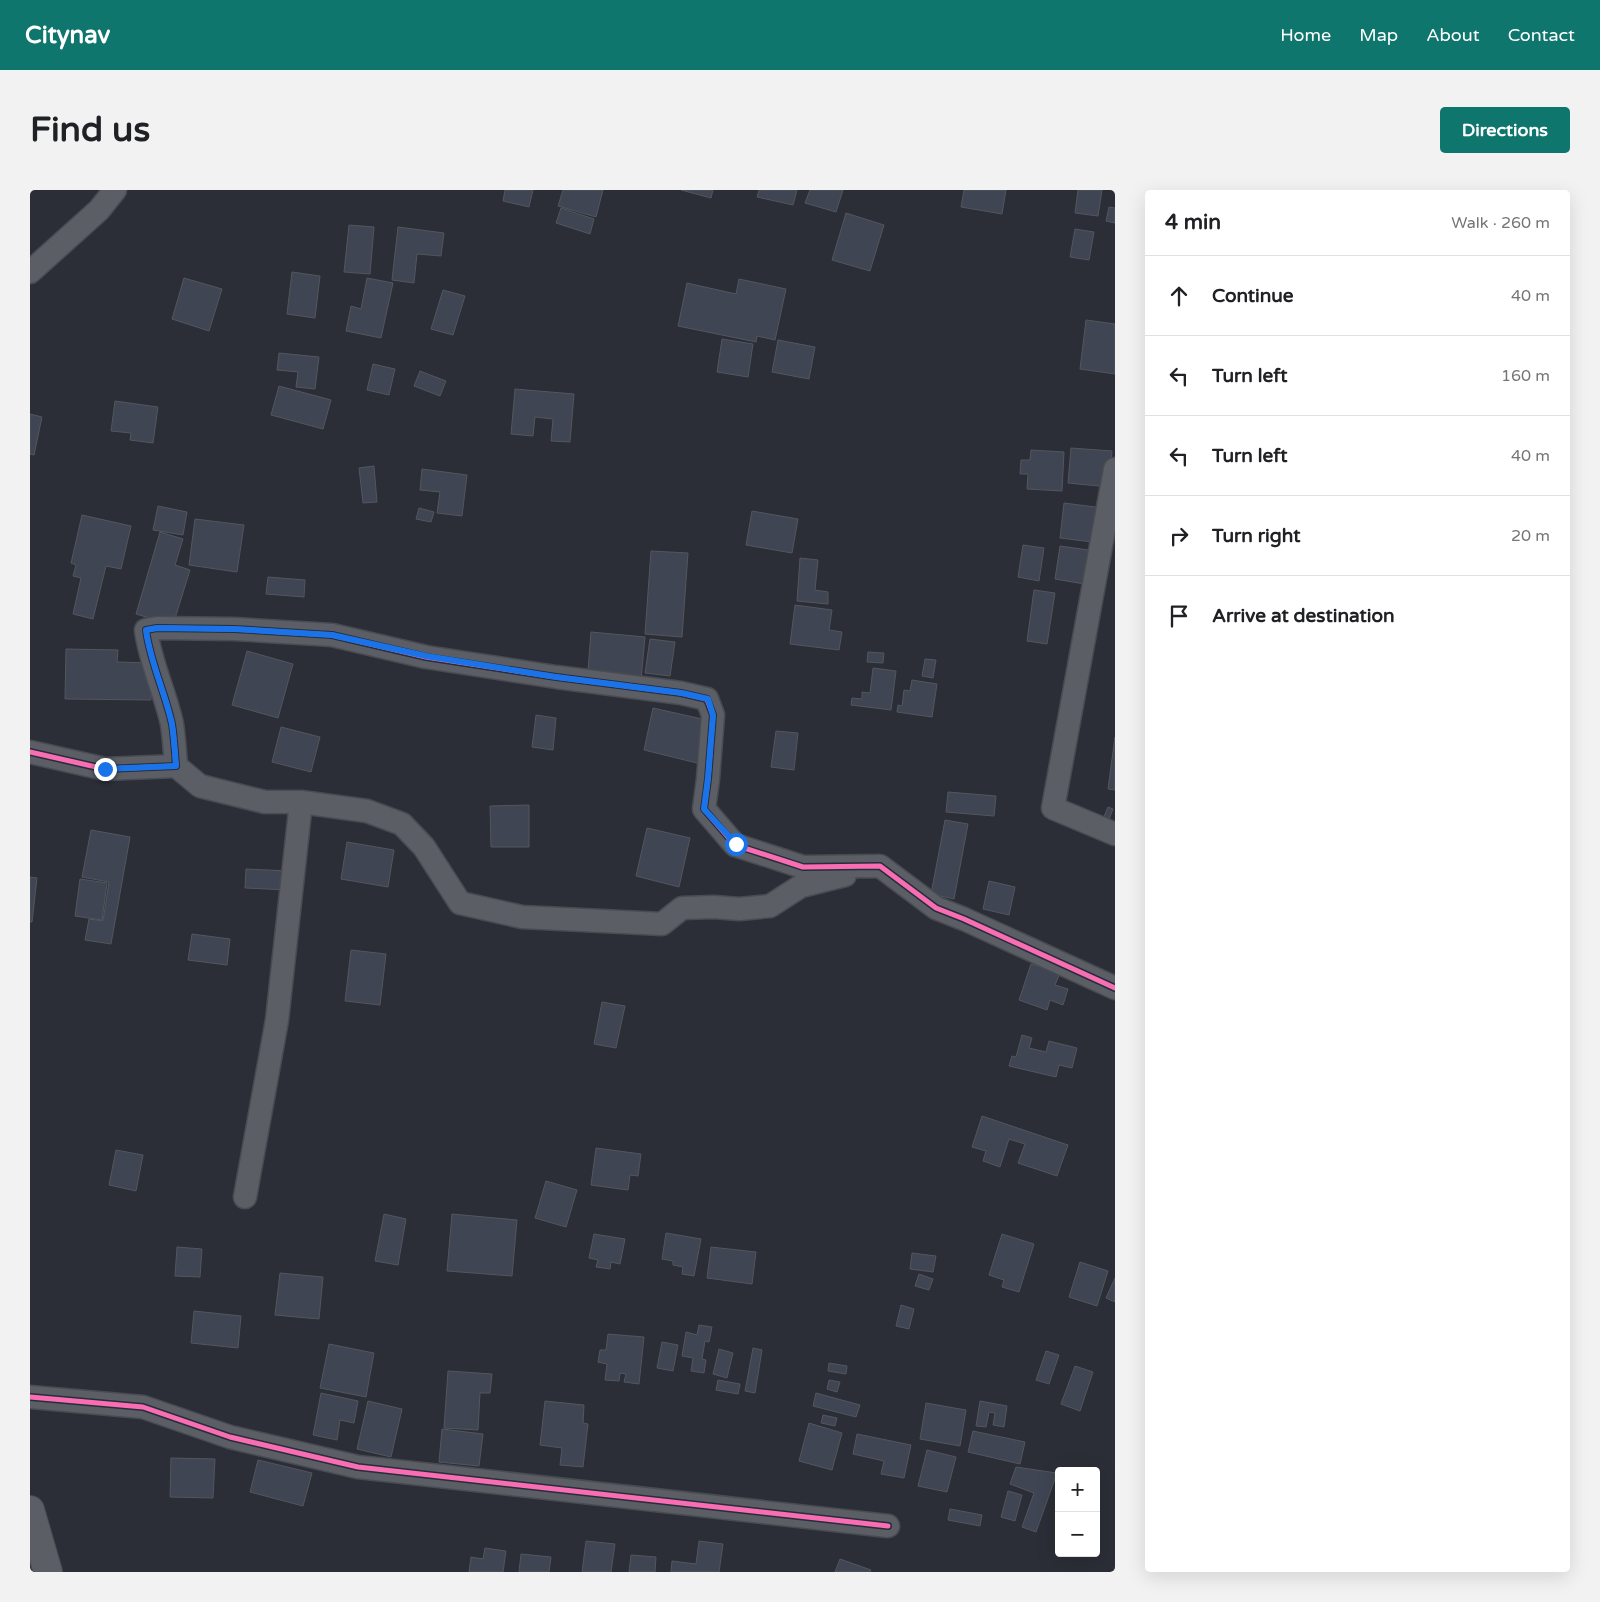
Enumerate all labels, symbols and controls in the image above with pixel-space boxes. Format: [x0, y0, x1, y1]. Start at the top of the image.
text: Citynav [25, 21, 110, 50]
text: Home [1280, 24, 1331, 46]
text: Map [1359, 24, 1398, 46]
text: About [1426, 24, 1480, 46]
text: Contact [1508, 24, 1575, 46]
button: Directions [1440, 107, 1570, 153]
text: Find us [30, 109, 150, 151]
text: 4 min [1165, 210, 1221, 235]
text: Walk · 260 m [1451, 213, 1550, 233]
icon: ahead [1165, 282, 1193, 310]
text: Continue [1212, 285, 1294, 307]
text: 40 m [1511, 286, 1550, 306]
icon: left [1165, 362, 1193, 390]
text: Turn left [1212, 365, 1288, 387]
text: 160 m [1501, 366, 1550, 386]
icon: left [1165, 442, 1193, 470]
text: Turn left [1212, 445, 1288, 467]
text: 40 m [1511, 446, 1550, 466]
icon: right [1165, 522, 1193, 550]
text: Turn right [1212, 525, 1300, 547]
text: 20 m [1511, 526, 1550, 546]
icon: arrive [1165, 602, 1193, 630]
text: Arrive at destination [1212, 605, 1395, 627]
route end [94, 758, 117, 781]
route start [725, 833, 748, 856]
map controls [1055, 1467, 1100, 1557]
button: + [1055, 1467, 1100, 1512]
button: − [1055, 1512, 1100, 1557]

